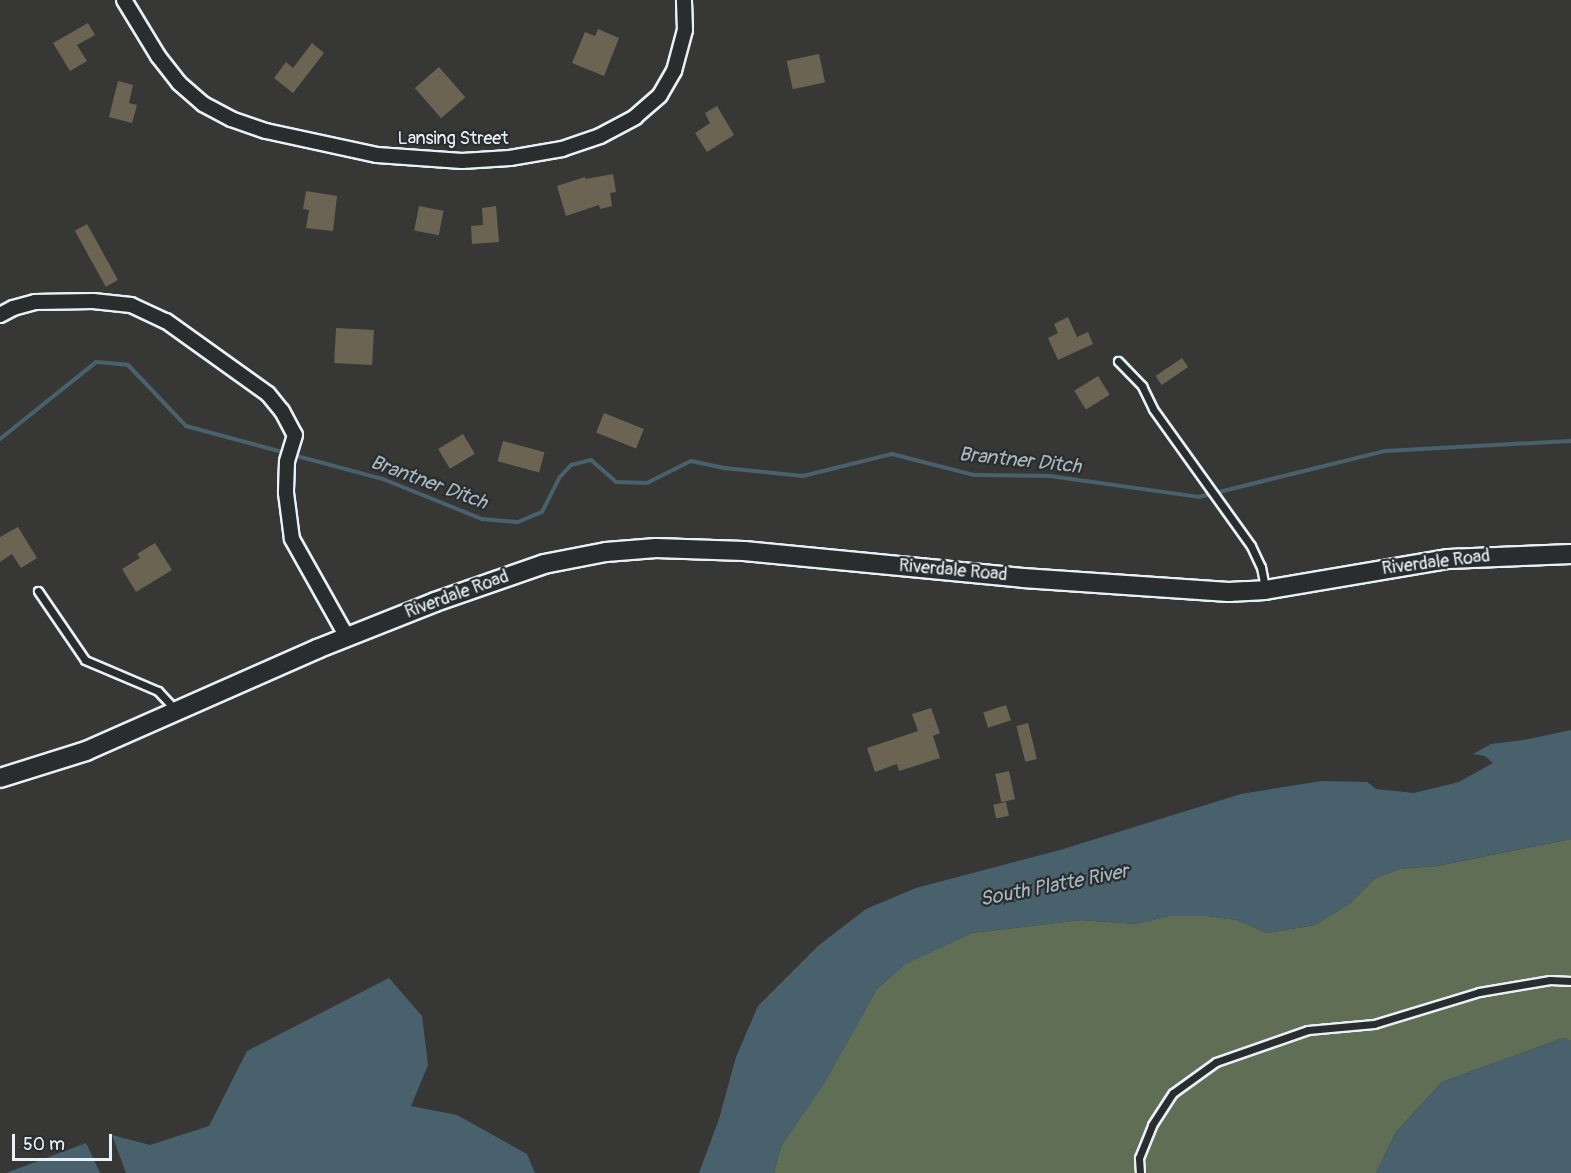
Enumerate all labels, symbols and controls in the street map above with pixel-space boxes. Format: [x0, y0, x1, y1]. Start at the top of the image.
street label: Lansing Street [398, 128, 508, 150]
water label: Brantner Ditch [958, 442, 1082, 478]
water label: Brantner Ditch [367, 450, 491, 514]
street label: Riverdale Road [1381, 546, 1491, 580]
street label: Riverdale Road [898, 556, 1008, 586]
street label: Riverdale Road [402, 566, 512, 624]
water label: South Platte River [978, 859, 1130, 911]
scale bar [15, 1122, 116, 1160]
text: 50 m [23, 1133, 65, 1156]

